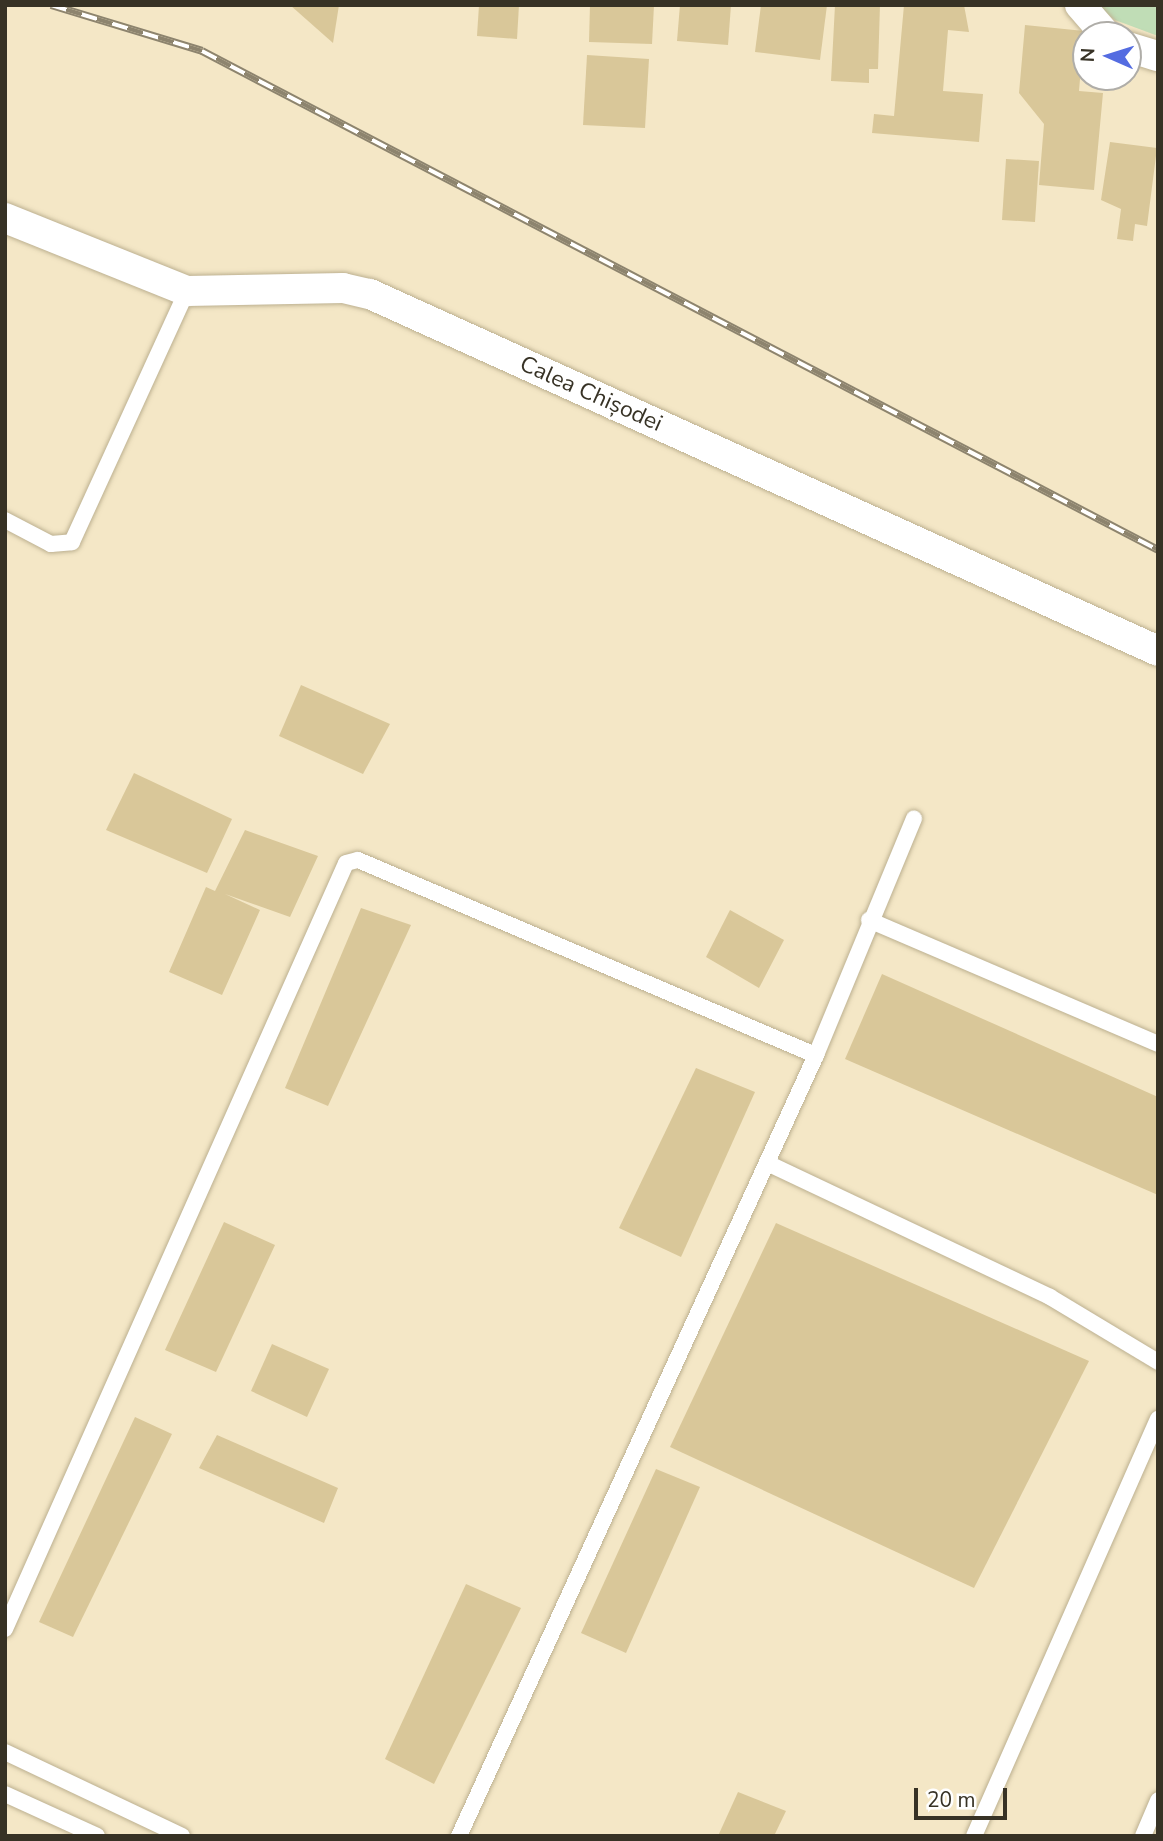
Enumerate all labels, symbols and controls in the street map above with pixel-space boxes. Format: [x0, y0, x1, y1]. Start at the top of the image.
north arrow [1072, 21, 1142, 91]
text: N [1075, 47, 1101, 63]
street label: Calea Chișodei [515, 350, 667, 438]
scale bar [918, 1774, 1011, 1818]
text: 20 m [927, 1786, 976, 1814]

